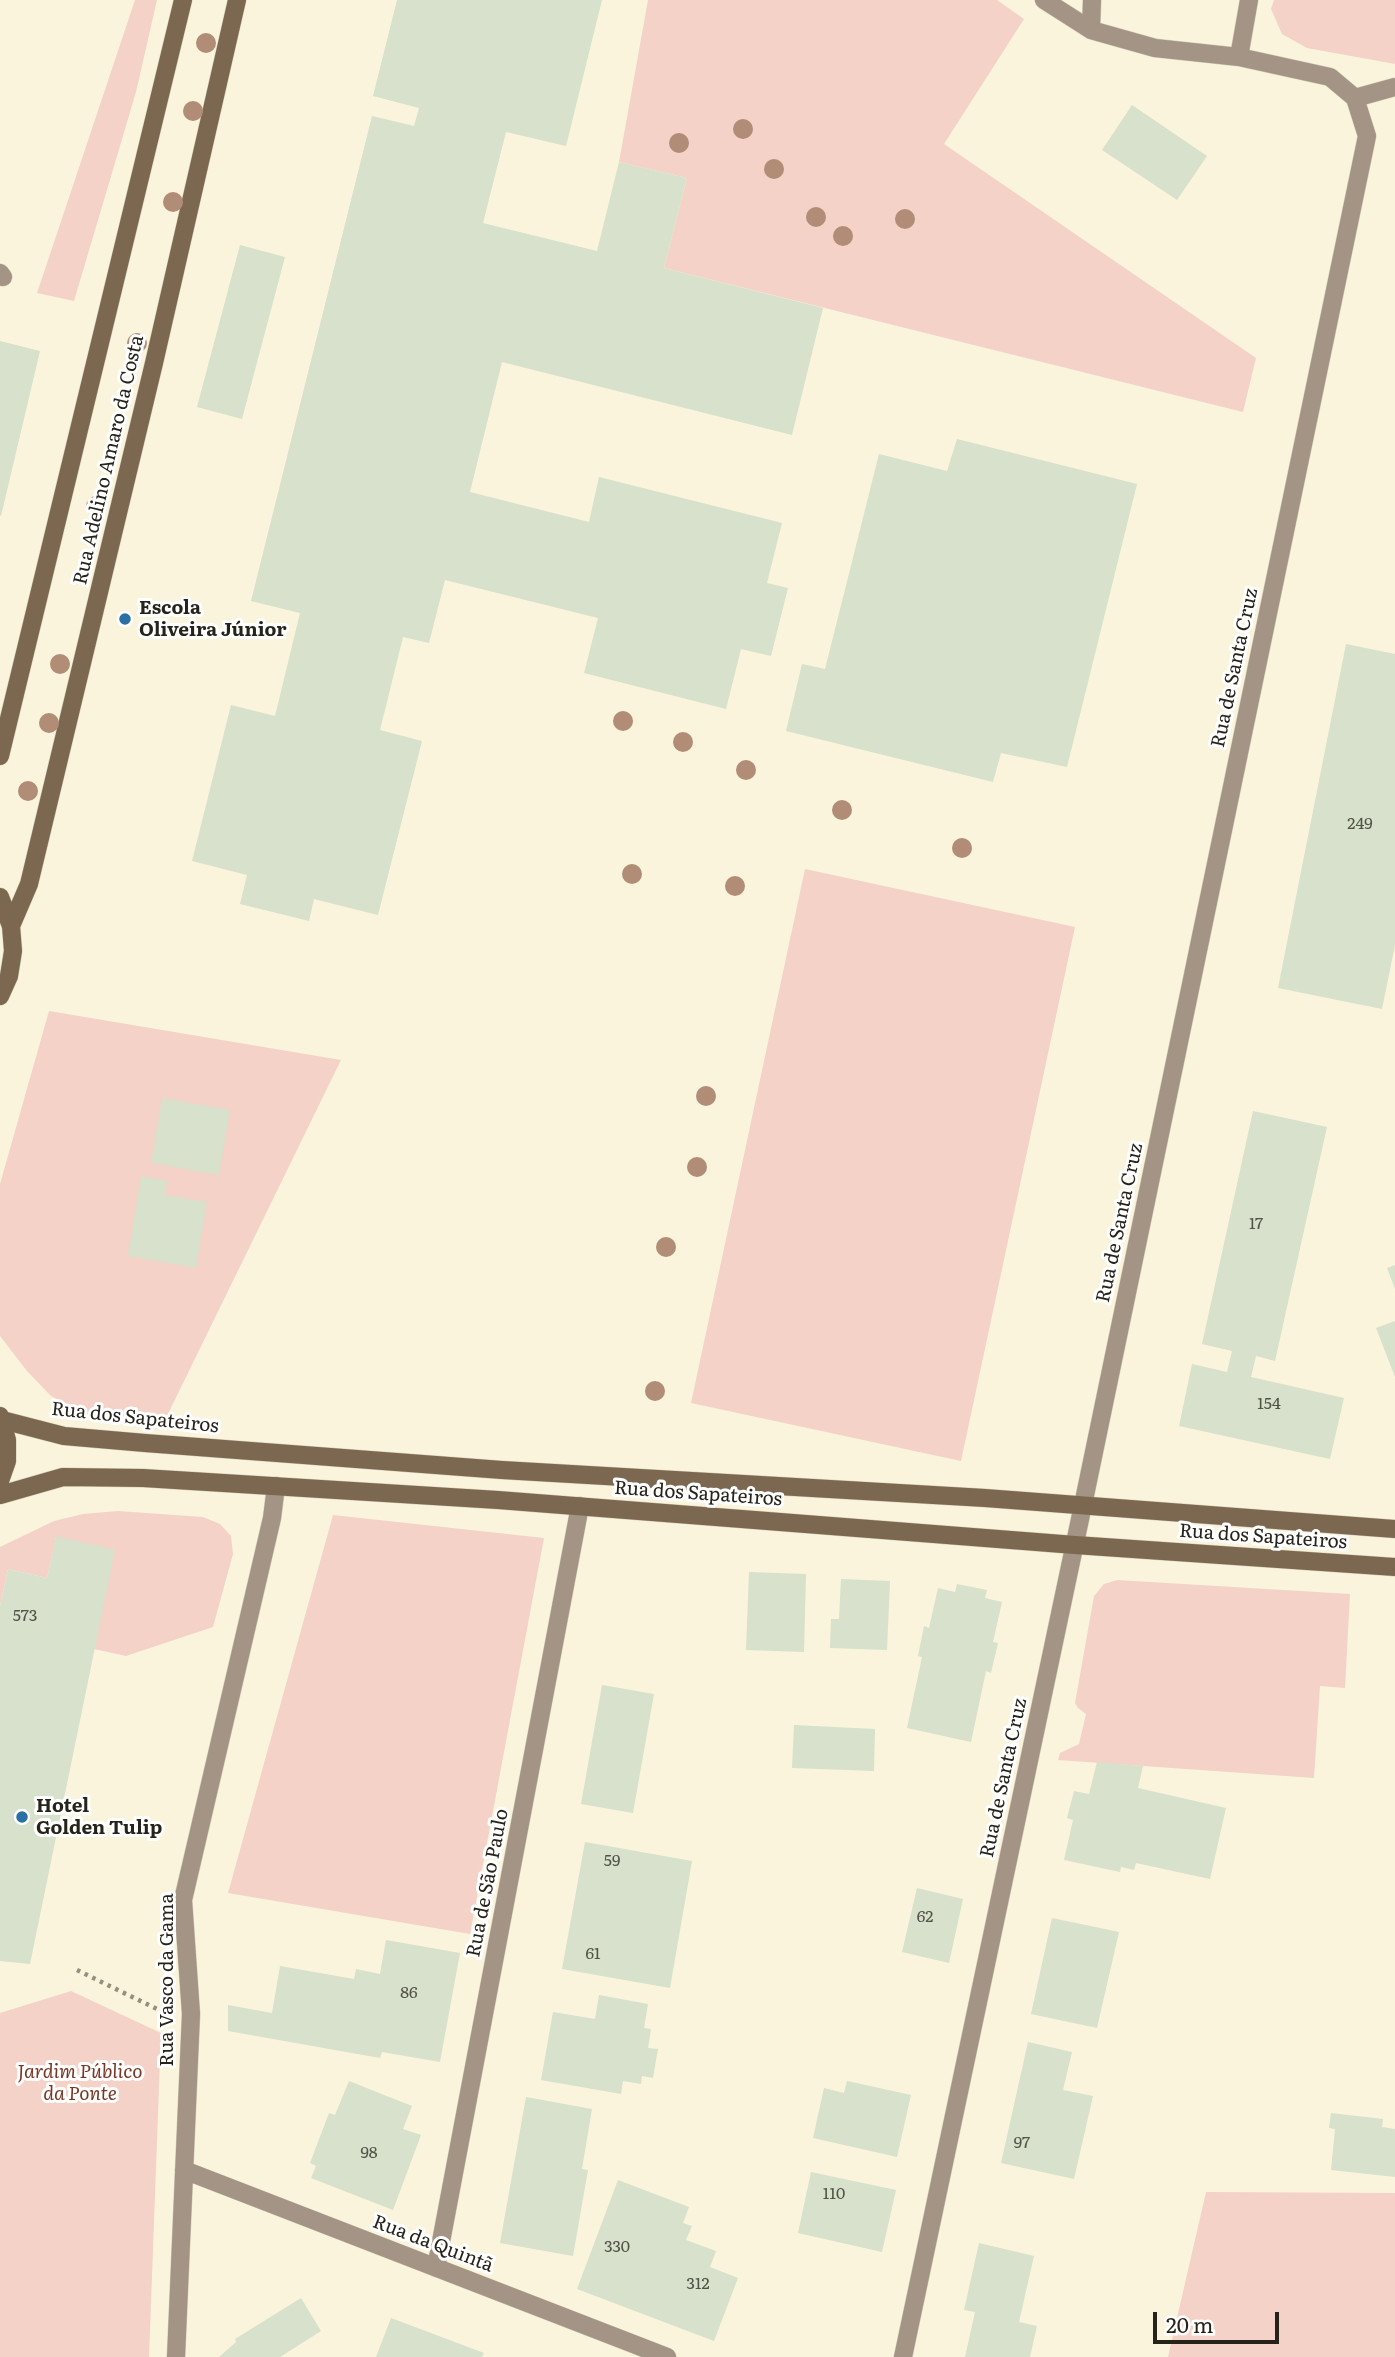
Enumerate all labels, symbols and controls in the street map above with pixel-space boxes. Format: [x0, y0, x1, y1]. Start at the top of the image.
street label: Rua Adelino Amaro da Costa [69, 333, 149, 587]
street label: Rua de Santa Cruz [1207, 586, 1263, 750]
place label: Escola Oliveira Júnior [139, 597, 286, 641]
marker: Escola Oliveira Júnior [117, 611, 133, 627]
house number: 249 [1347, 814, 1373, 834]
street label: Rua de Santa Cruz [1092, 1141, 1148, 1305]
house number: 17 [1249, 1214, 1263, 1234]
house number: 154 [1257, 1394, 1281, 1414]
street label: Rua dos Sapateiros [50, 1398, 220, 1438]
street label: Rua dos Sapateiros [613, 1477, 783, 1511]
street label: Rua dos Sapateiros [1178, 1520, 1348, 1554]
house number: 573 [13, 1606, 37, 1626]
street label: Rua de Santa Cruz [976, 1696, 1032, 1860]
place label: Hotel Golden Tulip [36, 1795, 162, 1839]
street label: Rua de São Paulo [462, 1807, 514, 1959]
marker: Hotel Golden Tulip [14, 1809, 30, 1825]
house number: 59 [604, 1851, 620, 1871]
street label: Rua Vasco da Gama [156, 1893, 178, 2067]
house number: 62 [917, 1907, 933, 1927]
house number: 61 [585, 1944, 601, 1964]
house number: 86 [400, 1983, 418, 2003]
park label: Jardim Público da Ponte [18, 2061, 142, 2105]
house number: 97 [1014, 2133, 1030, 2153]
house number: 98 [360, 2143, 378, 2163]
house number: 110 [823, 2184, 845, 2204]
street label: Rua da Quintã [370, 2211, 496, 2277]
house number: 330 [604, 2237, 630, 2257]
house number: 312 [686, 2274, 710, 2294]
scale bar [1157, 2298, 1283, 2342]
text: 20 m [1166, 2308, 1213, 2339]

